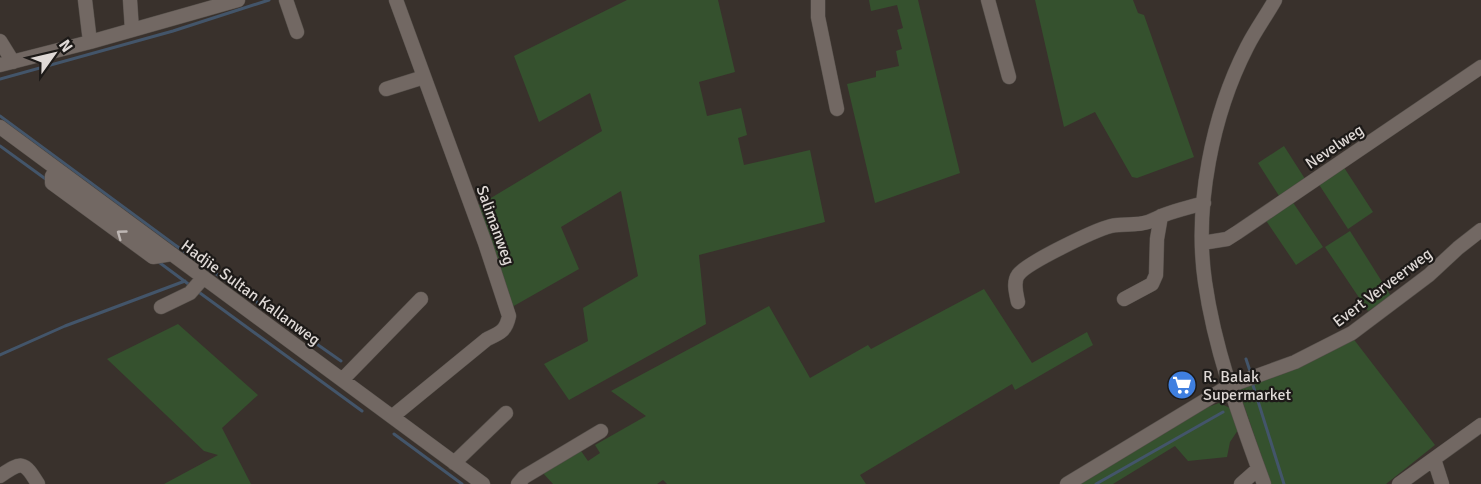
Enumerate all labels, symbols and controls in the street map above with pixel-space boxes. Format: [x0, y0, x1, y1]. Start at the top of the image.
north arrow [24, 24, 84, 84]
text: N [54, 36, 77, 56]
street label: Nevelweg [1302, 120, 1368, 174]
street label: Salimanweg [471, 183, 519, 268]
one-way arrow [117, 230, 128, 241]
street label: Hadjie Sultan Kallanweg [177, 236, 324, 350]
street label: Evert Verveerweg [1329, 244, 1436, 332]
place label: R. Balak Supermarket [1203, 367, 1291, 405]
supermarket icon: R. Balak Supermarket [1166, 369, 1198, 401]

